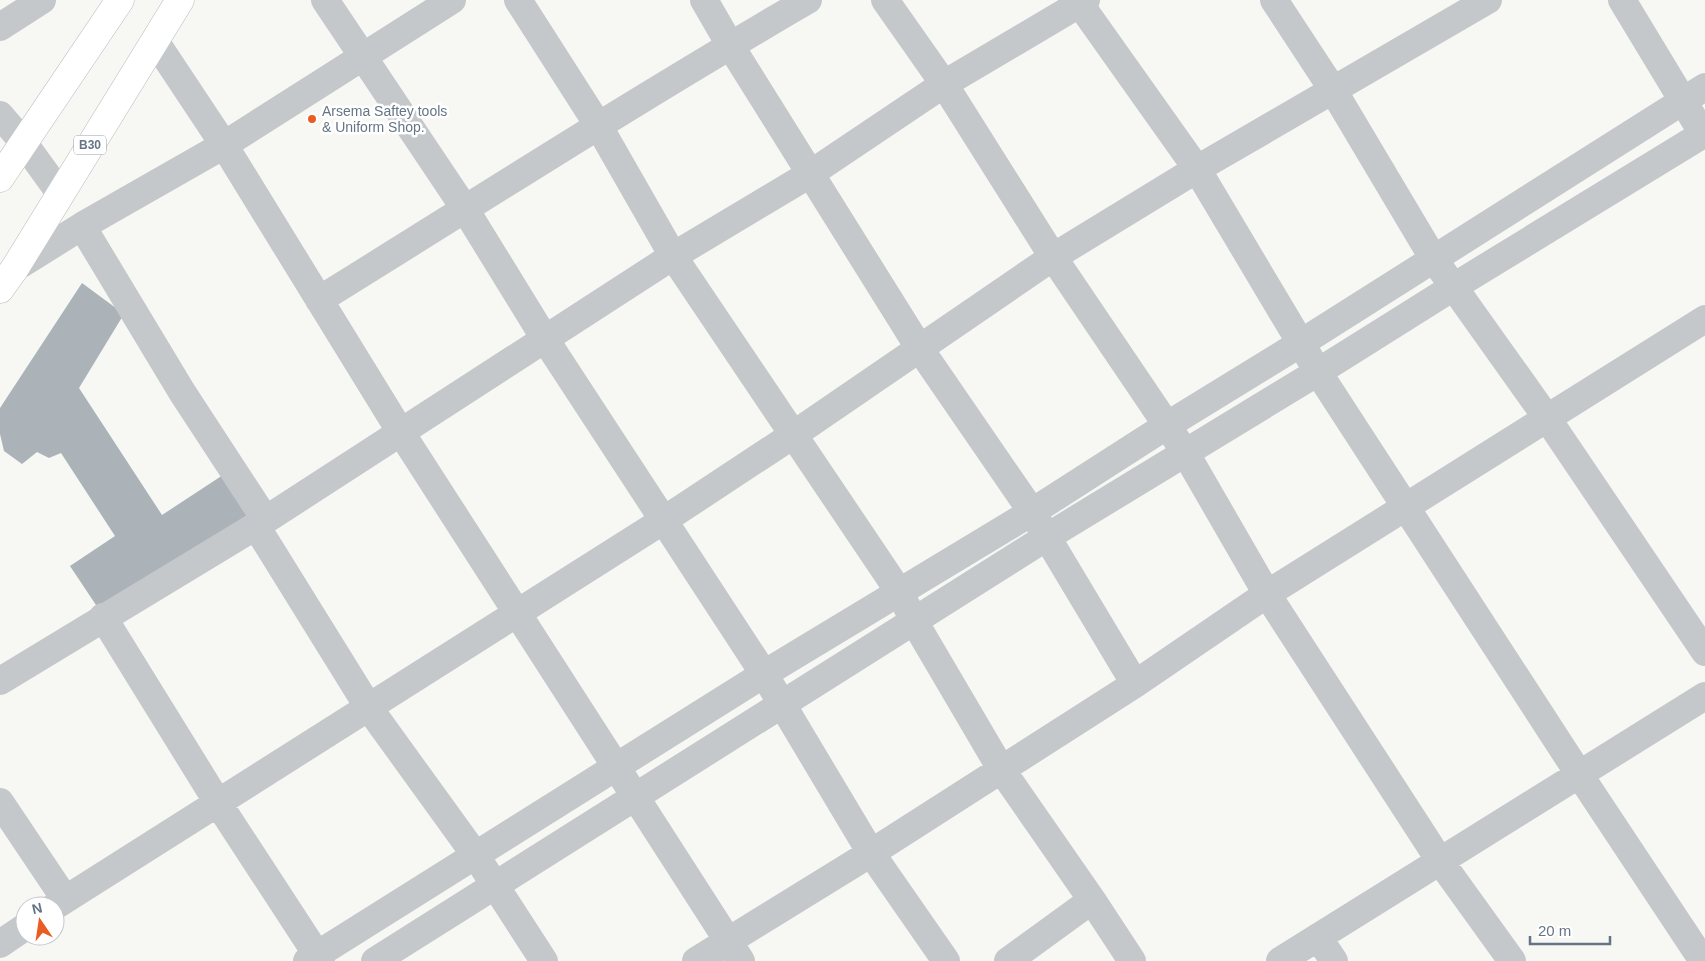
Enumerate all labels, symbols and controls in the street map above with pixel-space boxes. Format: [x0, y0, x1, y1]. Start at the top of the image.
place label: Arsema Saftey tools & Uniform Shop. [322, 103, 447, 135]
marker: Arsema Saftey tools & Uniform Shop. [306, 113, 318, 125]
road number: B30 [74, 136, 106, 154]
north arrow [15, 896, 65, 946]
text: N [30, 899, 44, 917]
scale bar [1530, 914, 1610, 946]
text: 20 m [1538, 922, 1571, 939]

